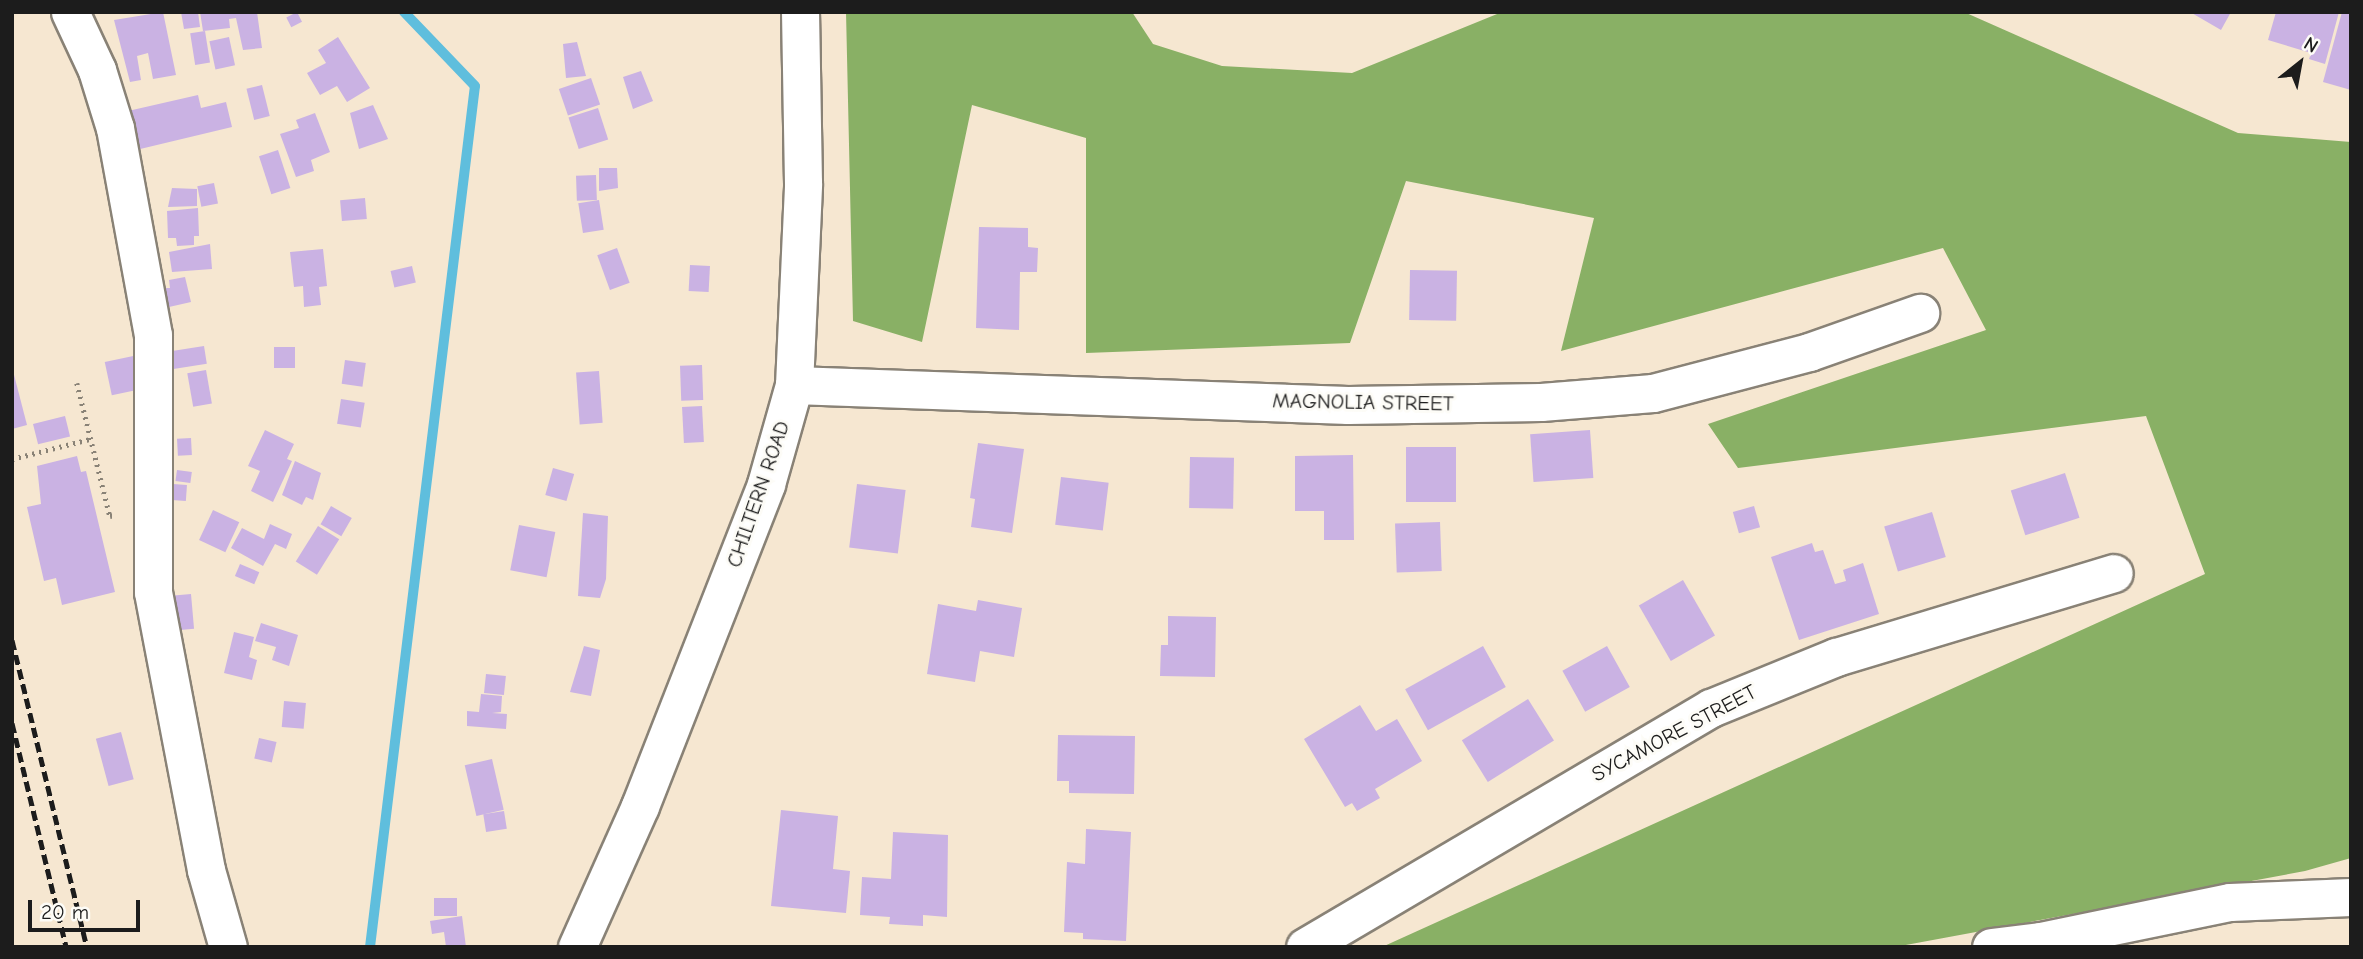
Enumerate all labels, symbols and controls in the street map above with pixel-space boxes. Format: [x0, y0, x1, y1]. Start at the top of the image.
north arrow [2265, 28, 2335, 98]
text: N [2300, 32, 2322, 58]
street label: MAGNOLIA STREET [1272, 388, 1454, 416]
street label: CHILTERN ROAD [721, 417, 795, 571]
street label: SYCAMORE STREET [1587, 679, 1761, 787]
scale bar [32, 886, 144, 930]
text: 20 m [41, 900, 89, 924]

